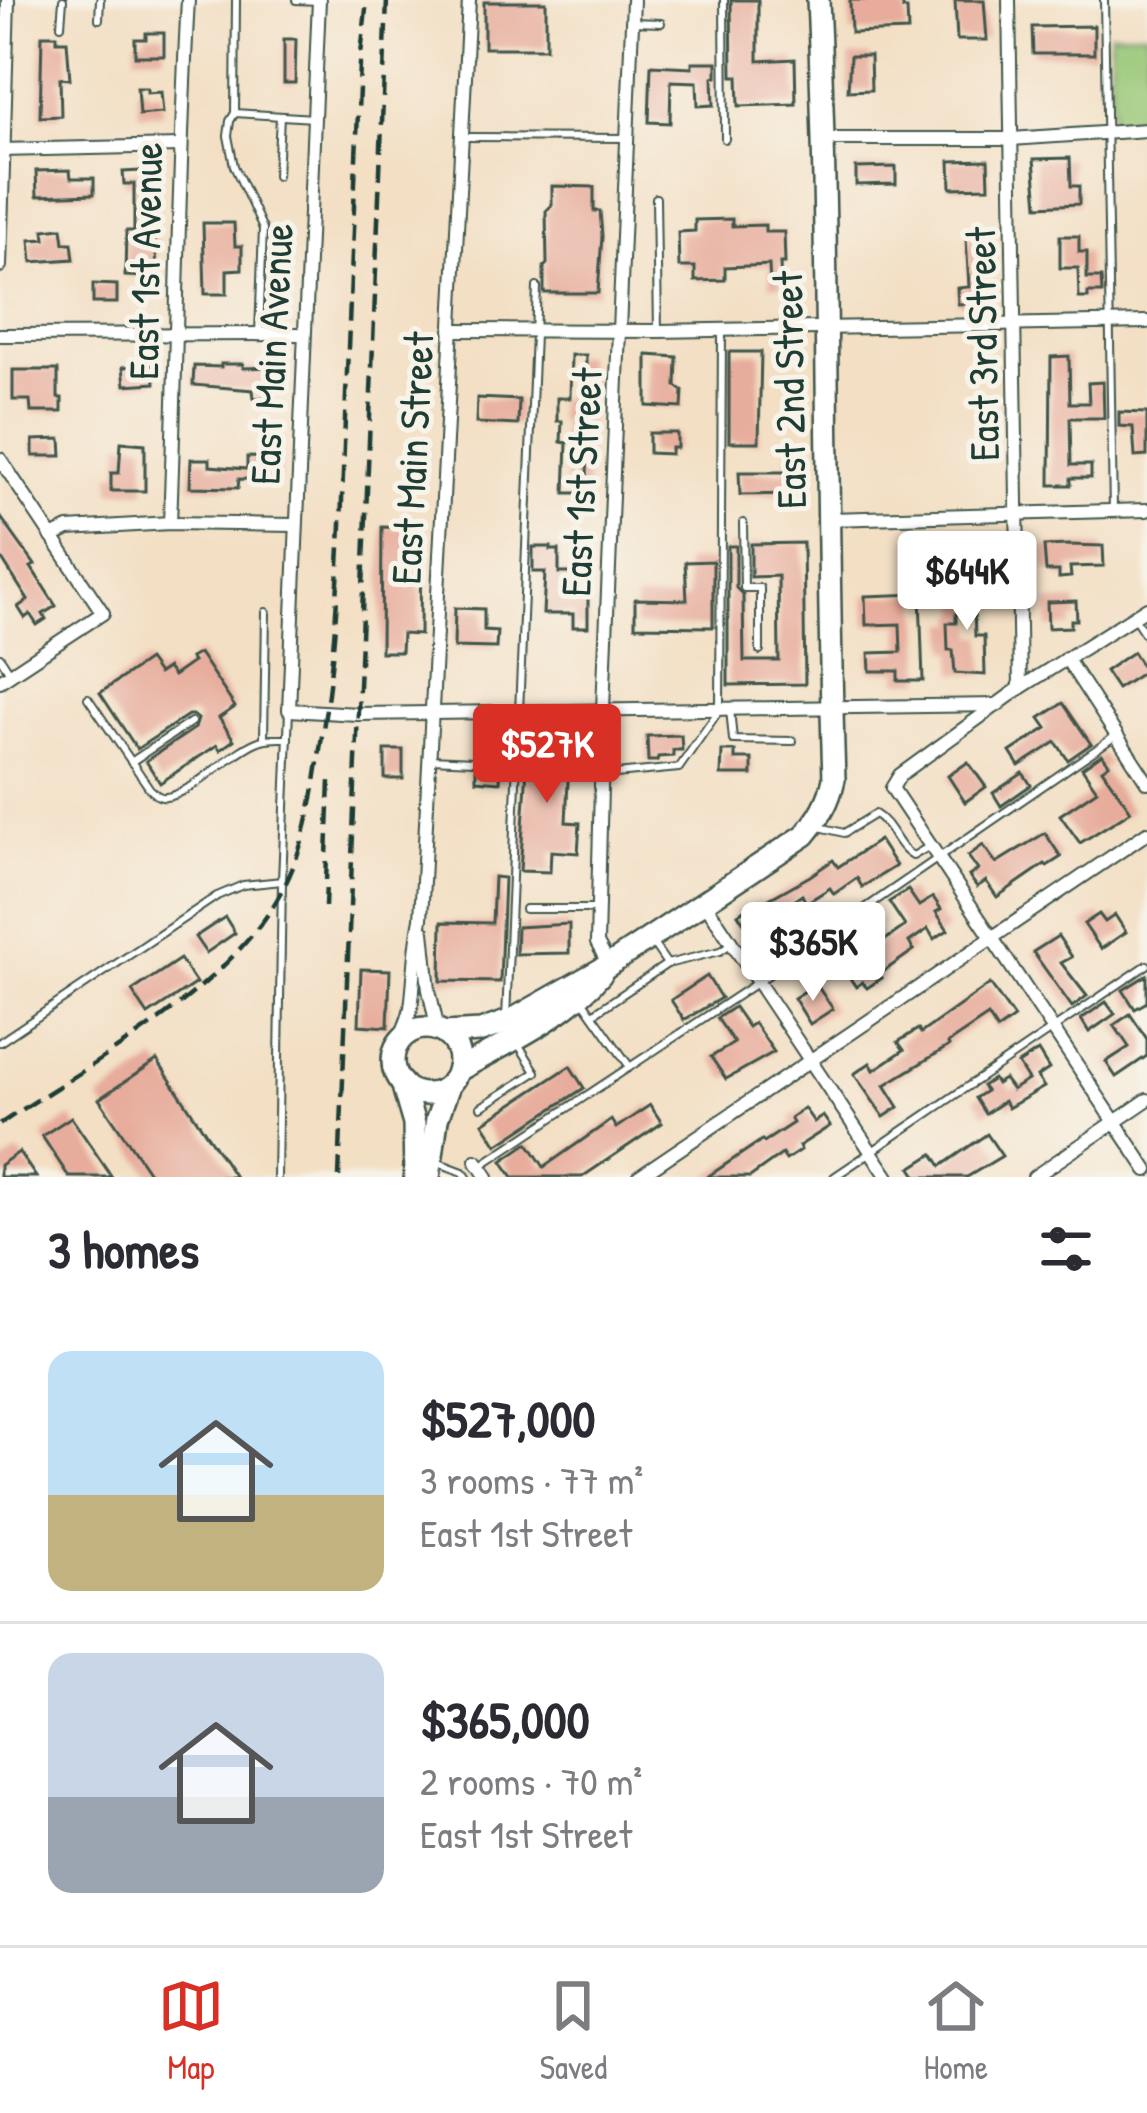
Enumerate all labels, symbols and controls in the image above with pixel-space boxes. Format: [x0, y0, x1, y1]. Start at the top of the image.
street label: East 1st Avenue [114, 142, 175, 380]
street label: East Main Avenue [235, 222, 306, 486]
street label: East 3rd Street [951, 226, 1012, 462]
street label: East 2nd Street [758, 270, 819, 509]
street label: East Main Street [376, 330, 447, 586]
street label: East 1st Street [546, 366, 615, 598]
pin: $644K [883, 531, 1051, 633]
text: $644K [925, 543, 1009, 596]
pin: $527K [463, 704, 631, 806]
text: $527K [500, 716, 594, 769]
pin: $365K [729, 902, 897, 1004]
text: $365K [768, 914, 858, 967]
text: 3 homes [48, 1215, 199, 1284]
icon: filters [1033, 1216, 1099, 1282]
text: $527,000 [420, 1384, 595, 1453]
icon: home [144, 1399, 288, 1543]
text: 3 rooms · 77 m² [420, 1453, 643, 1506]
text: East 1st Street [420, 1506, 632, 1559]
text: $365,000 [420, 1685, 589, 1754]
icon: home [144, 1701, 288, 1845]
text: 2 rooms · 70 m² [420, 1754, 642, 1807]
text: East 1st Street [420, 1807, 632, 1860]
tab: Map [158, 1973, 224, 2089]
tab: Saved [540, 1973, 607, 2089]
tab: Home [923, 1973, 989, 2089]

